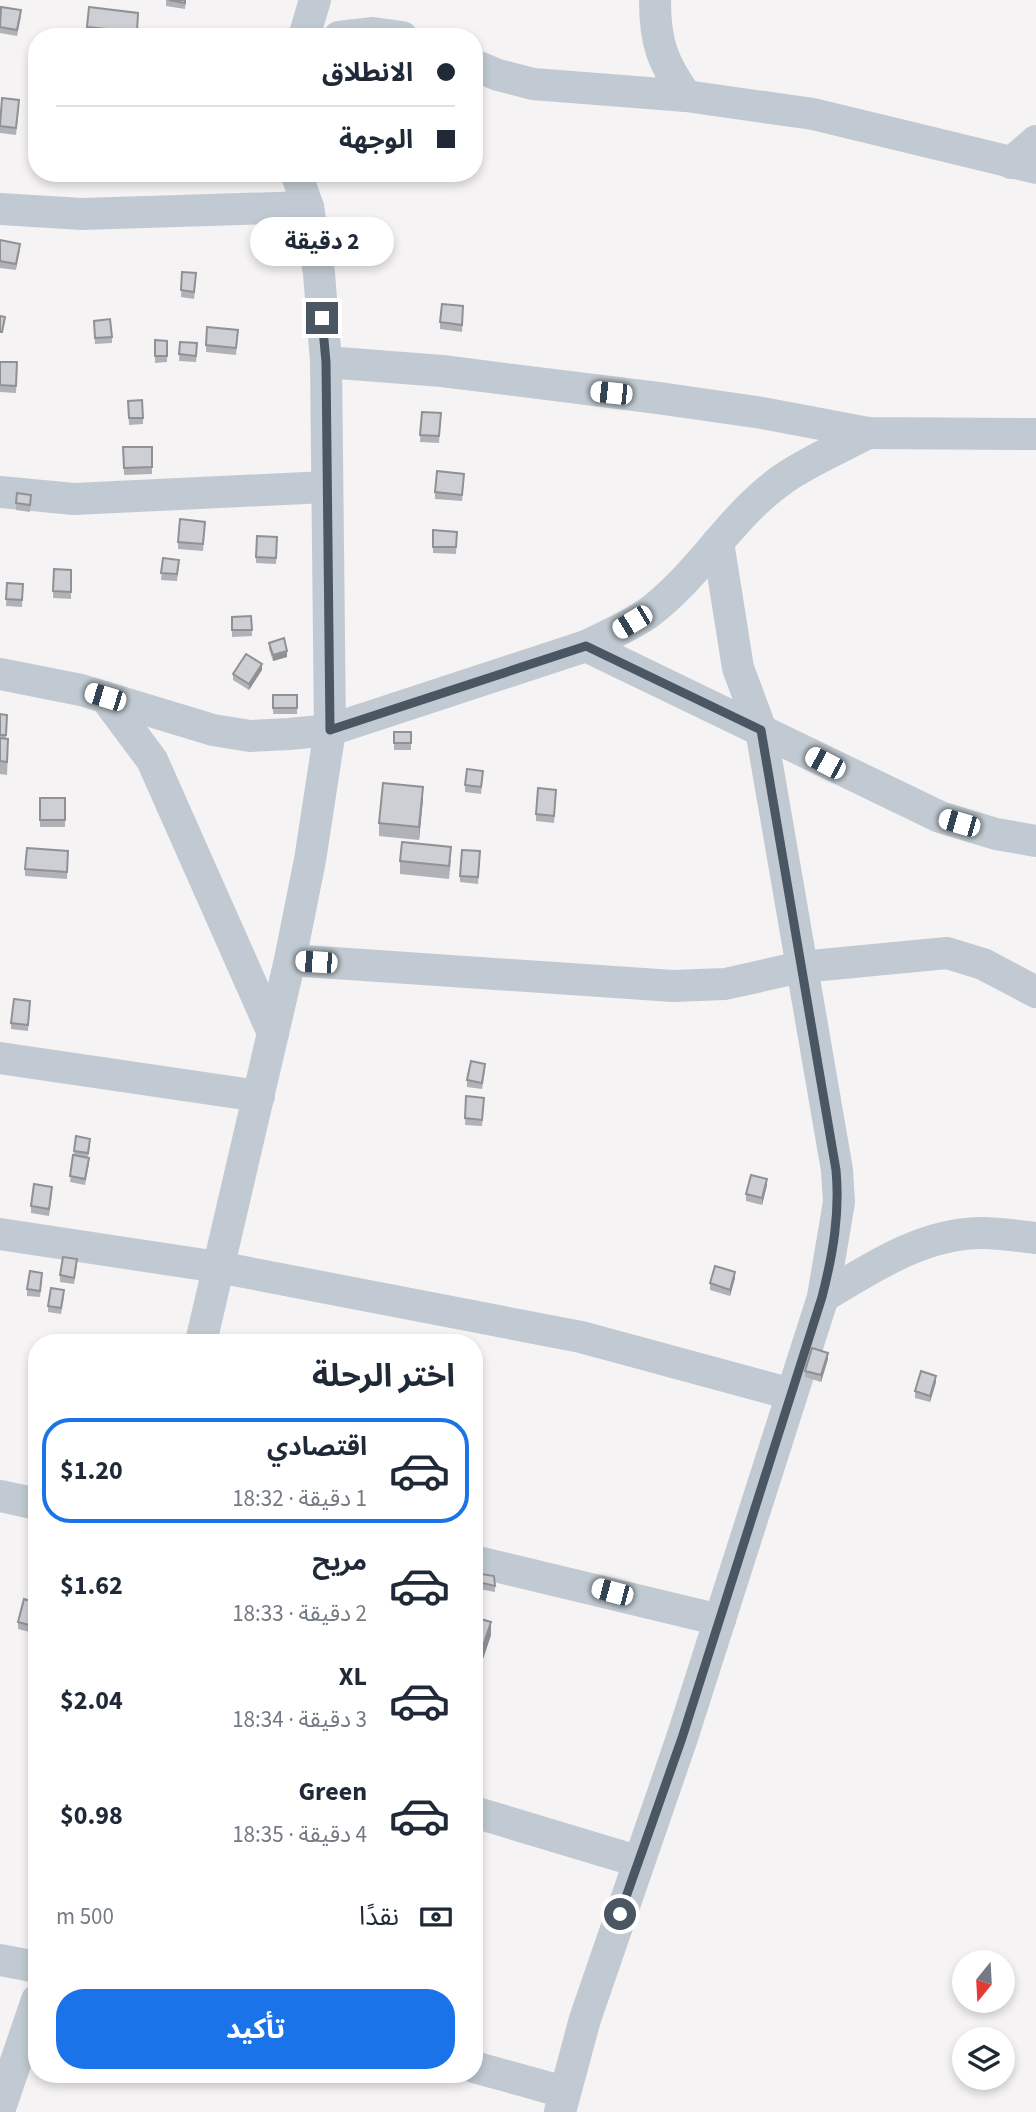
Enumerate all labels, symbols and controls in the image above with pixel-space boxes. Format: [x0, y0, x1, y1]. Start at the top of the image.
text: الانطلاق [322, 54, 413, 91]
text: الوجهة [339, 121, 413, 158]
callout: 2 دقيقة [250, 216, 394, 266]
text: 2 دقيقة [285, 225, 359, 258]
route end [306, 302, 338, 334]
car [590, 380, 633, 406]
car [609, 602, 656, 642]
car [82, 681, 129, 713]
car [802, 744, 849, 782]
car [936, 807, 983, 839]
car [295, 950, 338, 974]
text: اختر الرحلة [312, 1353, 455, 1399]
text: اقتصادي [267, 1428, 367, 1465]
icon: car [388, 1439, 451, 1502]
text: $1.20 [60, 1452, 123, 1489]
text: 1 دقيقة · 18:32 [232, 1482, 367, 1515]
text: مريح [312, 1543, 367, 1580]
icon: car [388, 1554, 451, 1617]
text: $1.62 [60, 1567, 123, 1604]
car [589, 1576, 636, 1608]
text: 2 دقيقة · 18:33 [232, 1597, 367, 1630]
text: XL [339, 1658, 367, 1695]
icon: car [388, 1669, 451, 1732]
text: $2.04 [60, 1682, 123, 1719]
text: 3 دقيقة · 18:34 [232, 1703, 367, 1736]
text: Green [299, 1773, 367, 1810]
icon: car [388, 1784, 451, 1847]
text: $0.98 [60, 1797, 123, 1834]
text: 4 دقيقة · 18:35 [232, 1818, 367, 1851]
text: نقدًا [359, 1898, 399, 1935]
icon: cash [417, 1898, 455, 1936]
route start [604, 1898, 636, 1930]
text: 500 m [56, 1900, 114, 1933]
north arrow [952, 1950, 1015, 2012]
map controls [952, 1950, 1015, 2090]
button: تأكيد [56, 1989, 455, 2069]
button: layers [952, 2027, 1015, 2090]

